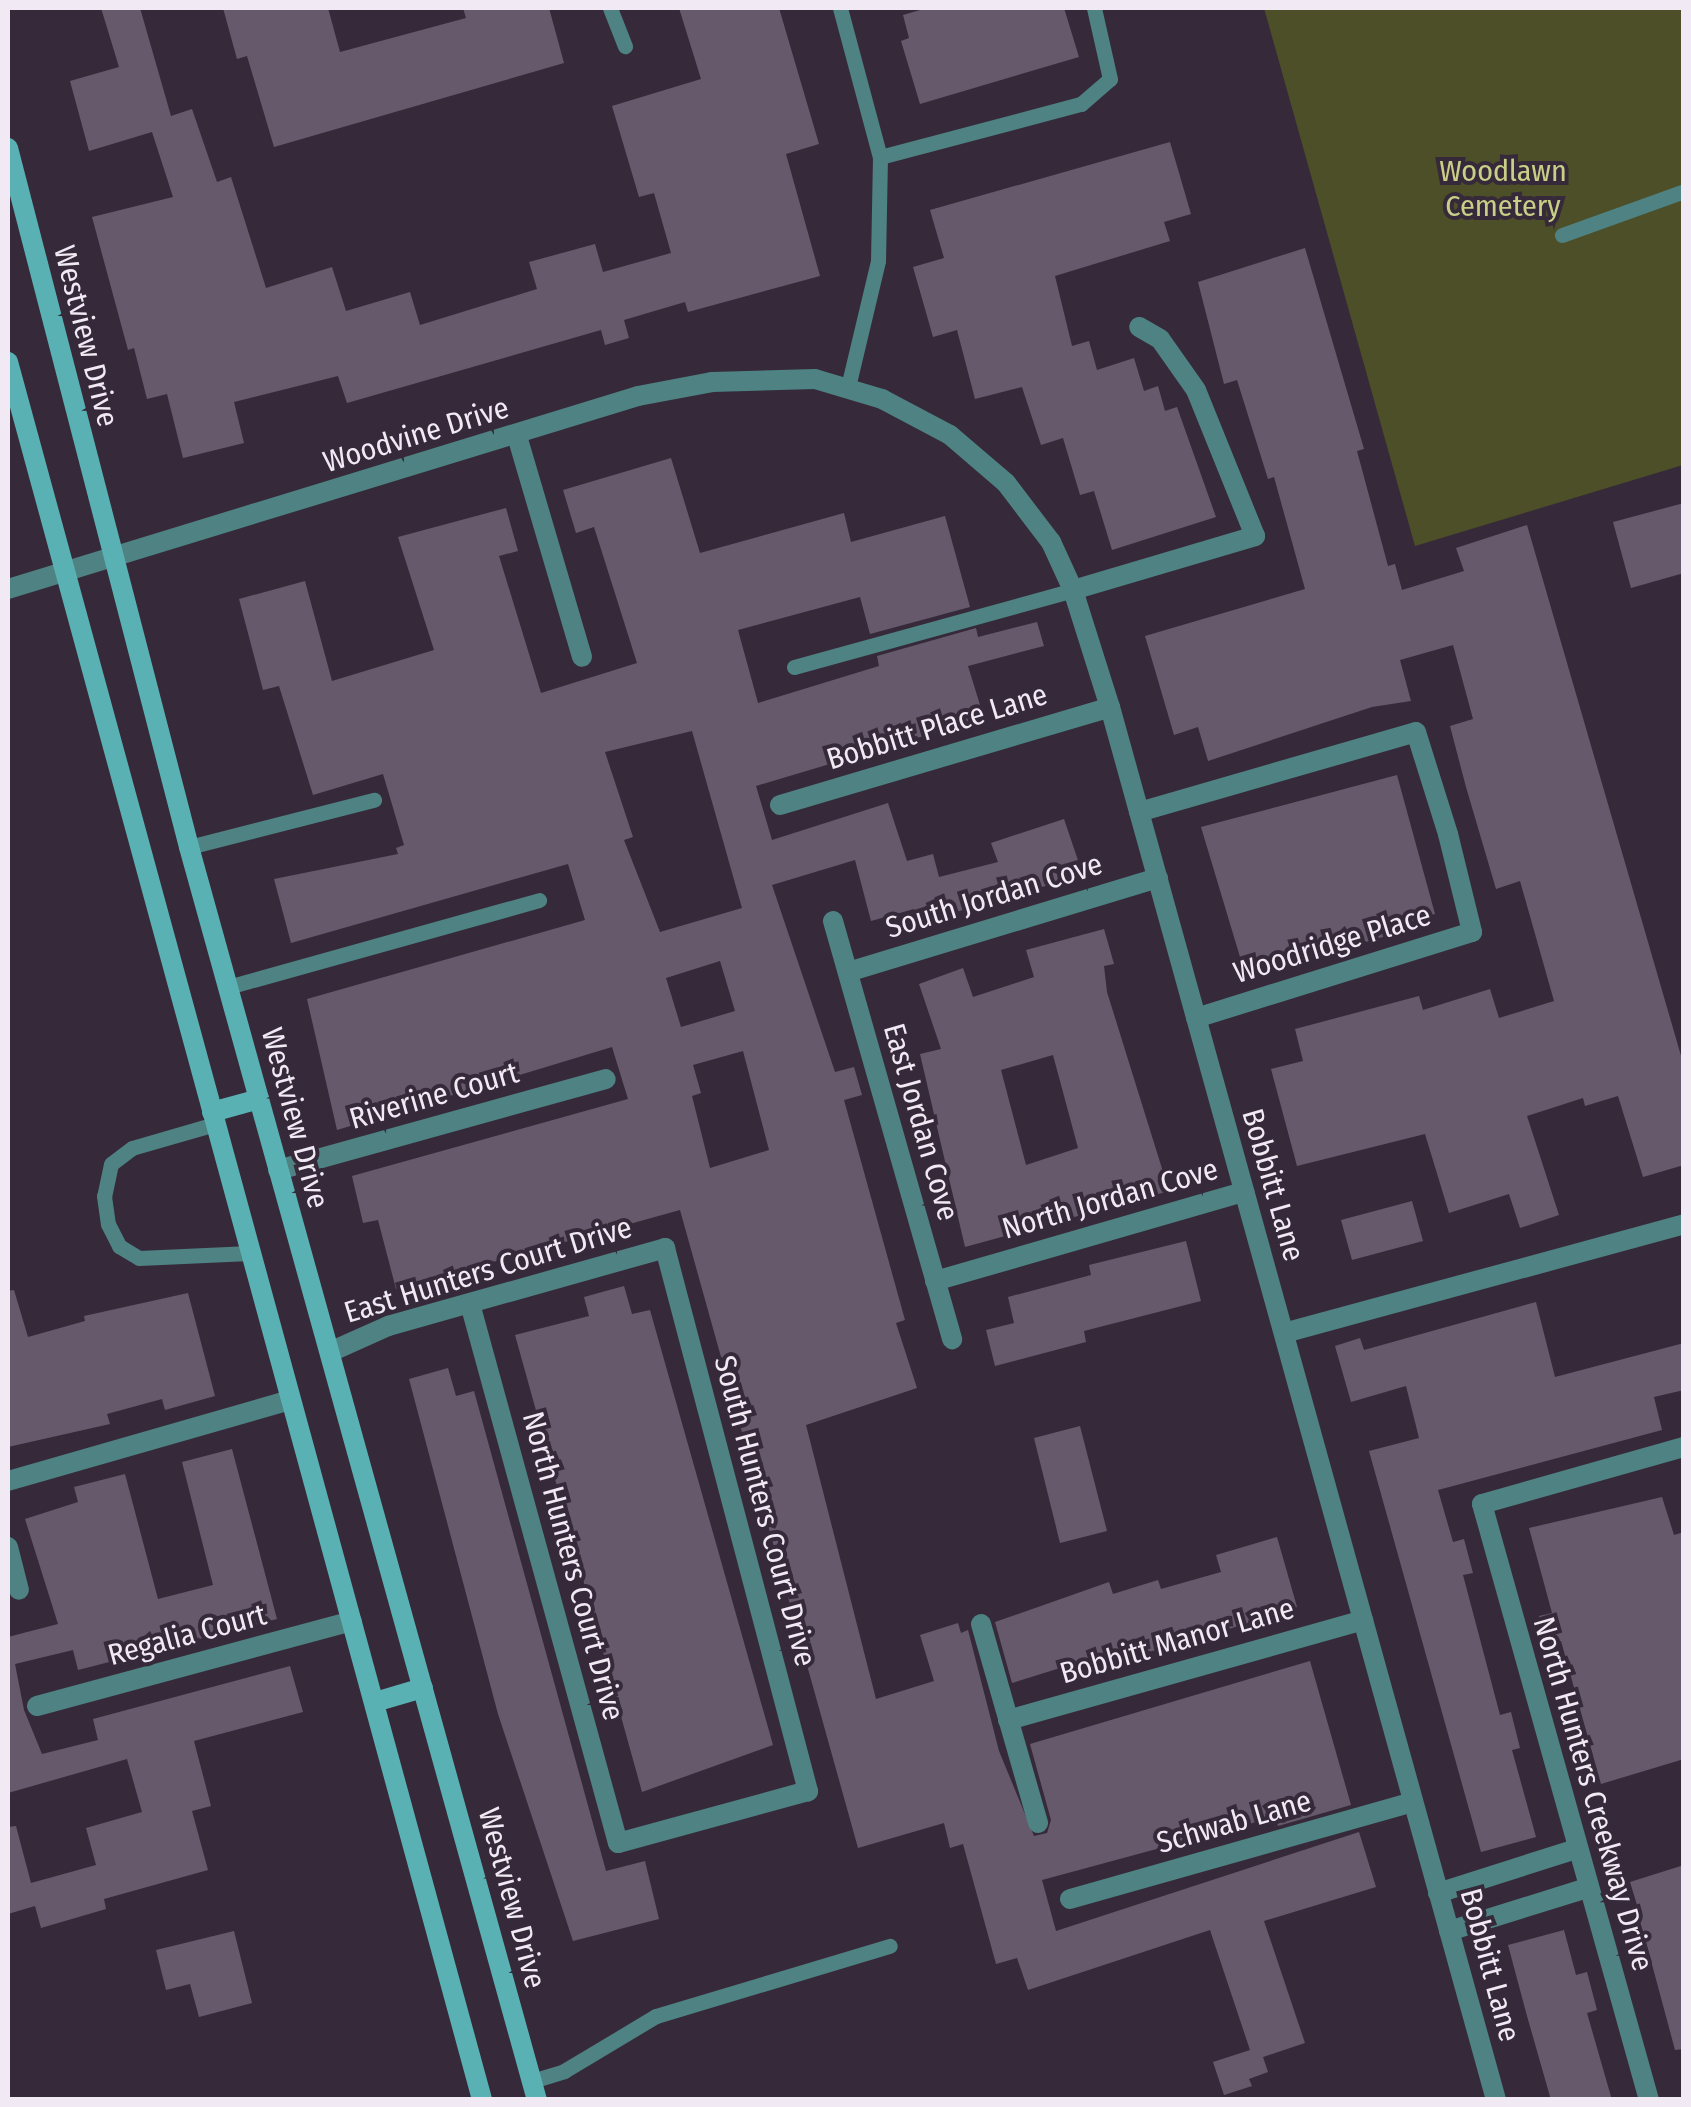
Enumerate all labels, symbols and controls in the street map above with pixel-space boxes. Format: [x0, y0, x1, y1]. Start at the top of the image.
park label: Woodlawn Cemetery [1439, 153, 1567, 224]
street label: Westview Drive [46, 242, 126, 430]
street label: Woodvine Drive [319, 390, 513, 480]
street label: Bobbitt Place Lane [822, 676, 1052, 778]
street label: South Jordan Cove [881, 846, 1107, 946]
street label: Woodridge Place [1229, 897, 1435, 991]
street label: East Jordan Cove [876, 1019, 966, 1225]
street label: Westview Drive [254, 1024, 336, 1212]
street label: Riverine Court [345, 1055, 523, 1137]
street label: Bobbitt Lane [1234, 1105, 1312, 1265]
street label: North Jordan Cove [998, 1151, 1222, 1247]
street label: East Hunters Court Drive [340, 1209, 636, 1331]
street label: South Hunters Court Drive [706, 1352, 824, 1670]
street label: North Hunters Court Drive [514, 1408, 632, 1724]
street label: Bobbitt Manor Lane [1056, 1590, 1298, 1692]
street label: Regalia Court [104, 1597, 270, 1673]
street label: North Hunters Creekway Drive [1525, 1613, 1661, 1975]
street label: Schwab Lane [1153, 1783, 1315, 1861]
street label: Westview Drive [471, 1804, 553, 1992]
street label: Bobbitt Lane [1452, 1885, 1528, 2045]

